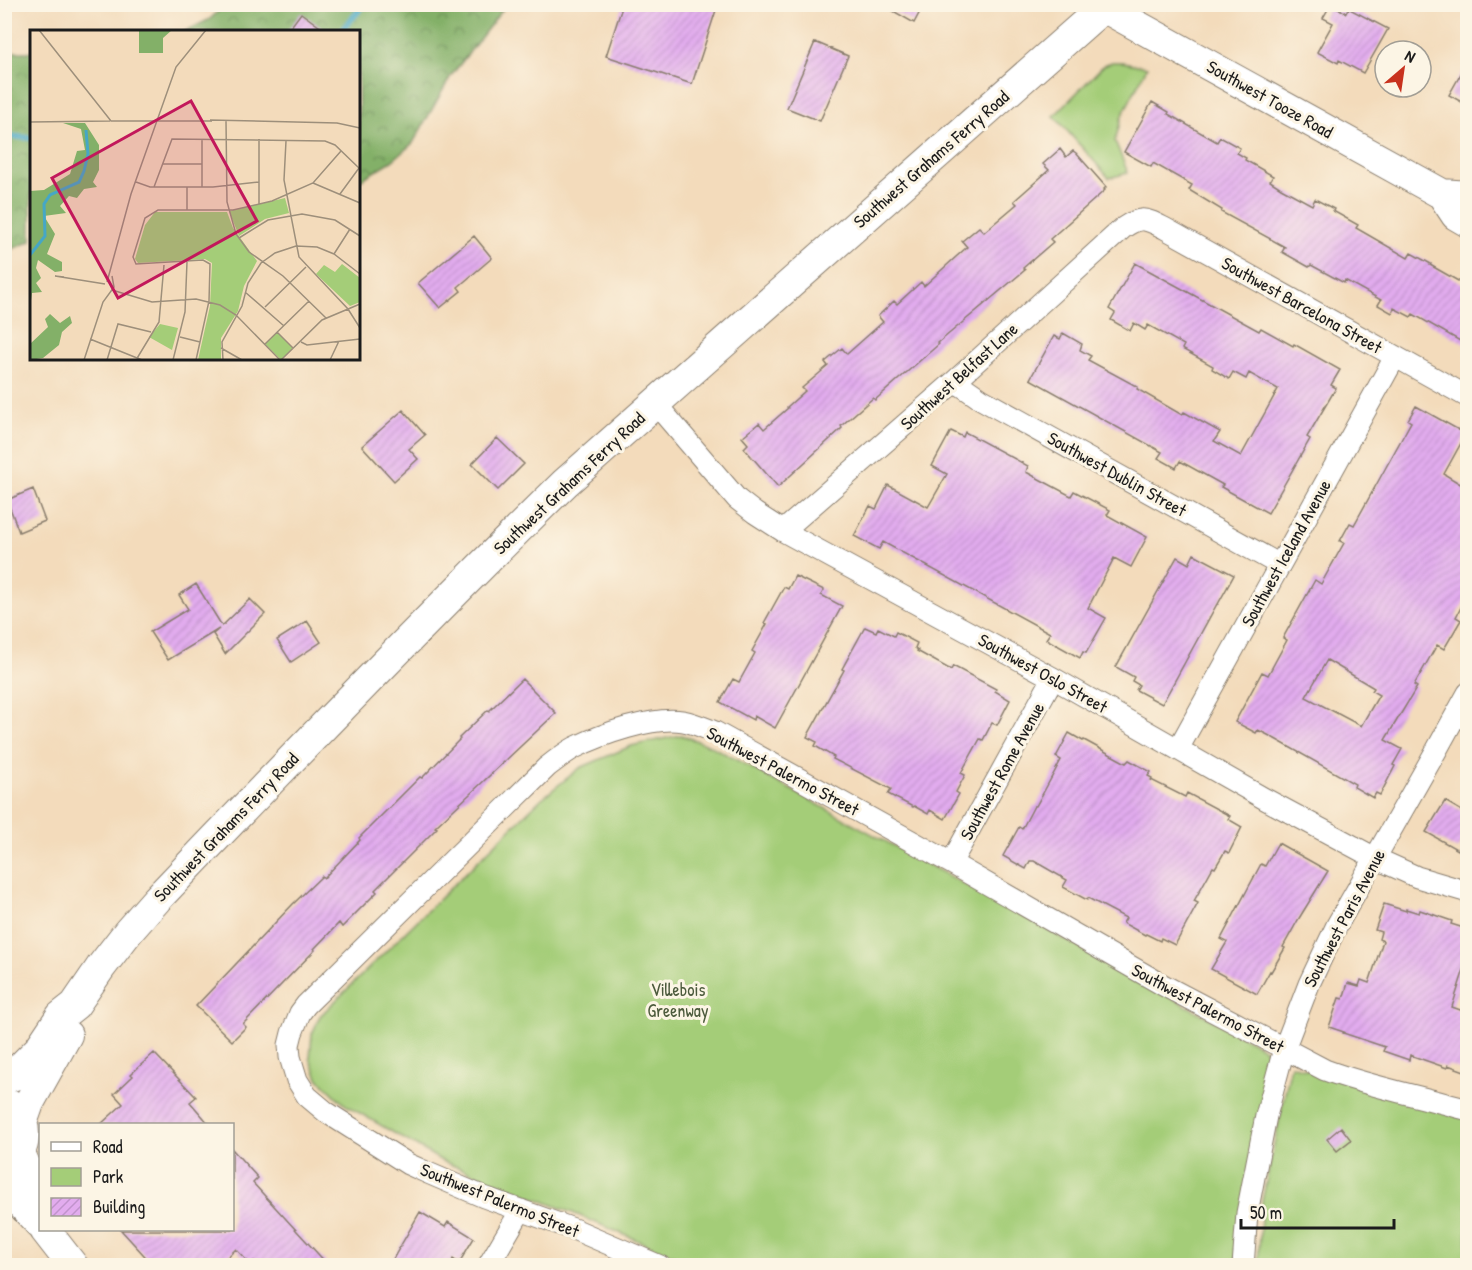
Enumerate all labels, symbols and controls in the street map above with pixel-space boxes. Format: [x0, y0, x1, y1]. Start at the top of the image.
inset map [30, 30, 360, 360]
north arrow [1373, 39, 1433, 99]
text: N [1401, 44, 1420, 68]
street label: Southwest Tooze Road [1202, 54, 1338, 144]
street label: Southwest Grahams Ferry Road [848, 84, 1014, 234]
street label: Southwest Barcelona Street [1217, 250, 1387, 360]
street label: Southwest Belfast Lane [895, 316, 1023, 436]
street label: Southwest Grahams Ferry Road [488, 406, 650, 560]
street label: Southwest Dublin Street [1043, 425, 1192, 523]
street label: Southwest Iceland Avenue [1235, 475, 1337, 631]
street label: Southwest Oslo Street [974, 627, 1113, 719]
street label: Southwest Rome Avenue [954, 698, 1050, 844]
street label: Southwest Palermo Street [702, 720, 864, 822]
street label: Southwest Grahams Ferry Road [148, 747, 304, 907]
street label: Southwest Paris Avenue [1297, 845, 1391, 991]
street label: Southwest Palermo Street [1127, 957, 1289, 1059]
park label: Villebois Greenway [647, 977, 709, 1023]
legend [39, 1123, 234, 1231]
text: Road [93, 1134, 123, 1159]
street label: Southwest Palermo Street [417, 1157, 584, 1244]
text: Park [93, 1164, 124, 1189]
scale bar [1241, 1192, 1394, 1230]
text: Building [93, 1194, 145, 1219]
text: 50 m [1250, 1200, 1282, 1225]

